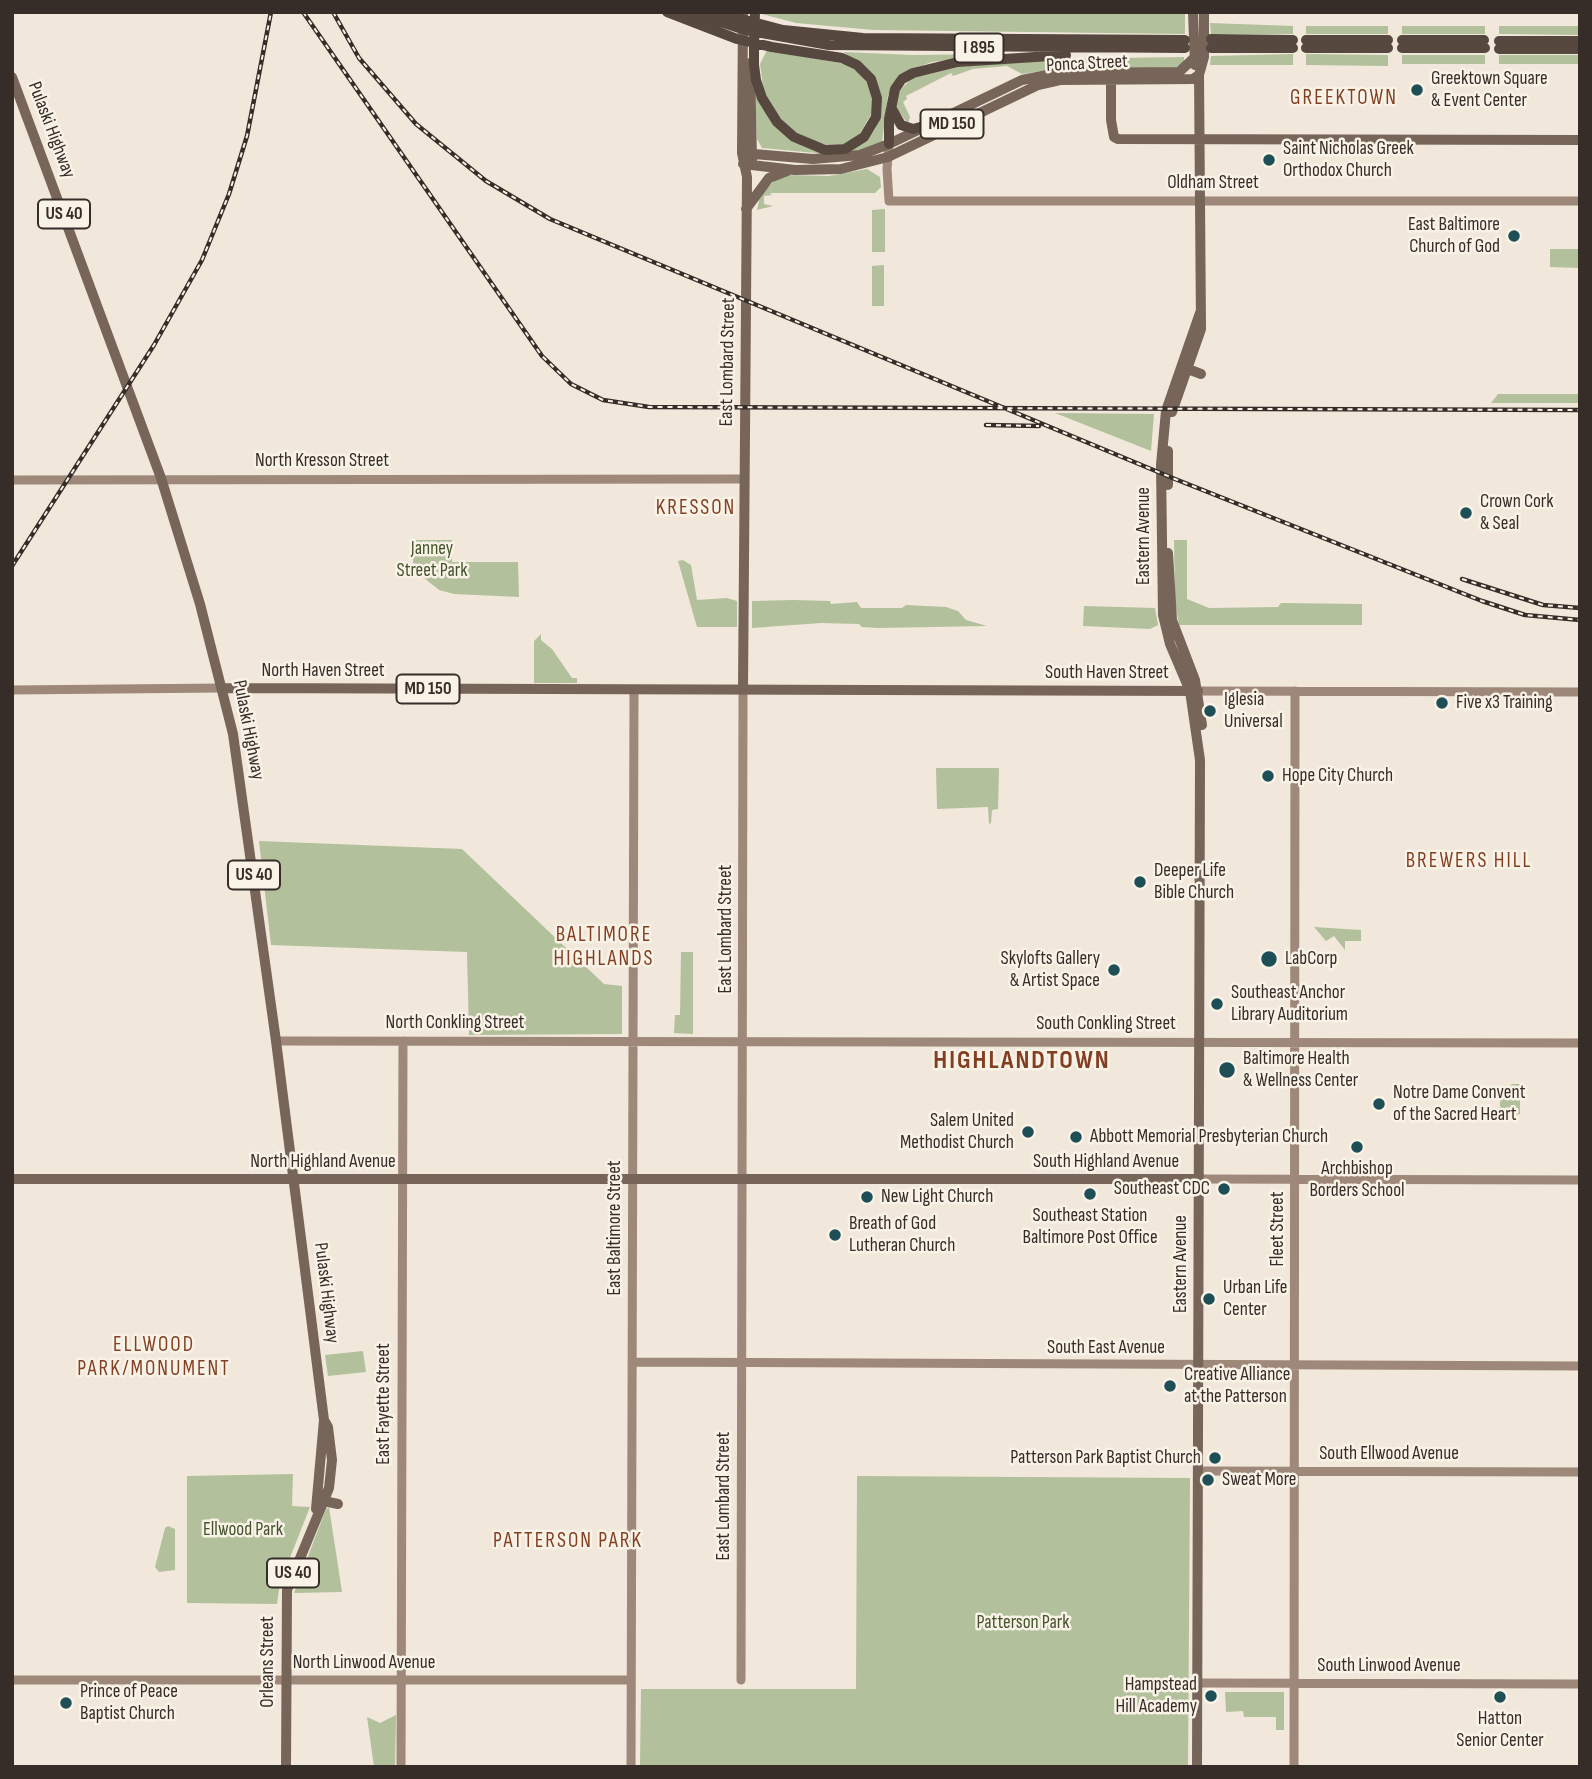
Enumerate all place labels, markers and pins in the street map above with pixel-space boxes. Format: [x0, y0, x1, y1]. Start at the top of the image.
place label: Greektown Square & Event Center [1431, 68, 1548, 112]
marker: Greektown Square & Event Center [1409, 82, 1425, 98]
place label: Saint Nicholas Greek Orthodox Church [1283, 138, 1414, 182]
marker: Saint Nicholas Greek Orthodox Church [1261, 152, 1277, 168]
place label: East Baltimore Church of God [1408, 214, 1500, 258]
marker: East Baltimore Church of God [1506, 228, 1522, 244]
place label: Crown Cork & Seal [1480, 491, 1554, 535]
marker: Crown Cork & Seal [1458, 505, 1474, 521]
place label: Iglesia Universal [1224, 689, 1283, 733]
place label: Five x3 Training [1456, 692, 1553, 714]
marker: Five x3 Training [1434, 695, 1450, 711]
marker: Iglesia Universal [1202, 703, 1218, 719]
place label: Hope City Church [1282, 765, 1393, 787]
marker: Hope City Church [1260, 768, 1276, 784]
place label: Deeper Life Bible Church [1154, 860, 1234, 904]
marker: Deeper Life Bible Church [1132, 874, 1148, 890]
place label: Skylofts Gallery & Artist Space [1001, 948, 1100, 992]
place label: LabCorp [1285, 948, 1337, 970]
marker: LabCorp [1259, 949, 1279, 969]
marker: Skylofts Gallery & Artist Space [1106, 962, 1122, 978]
place label: Southeast Anchor Library Auditorium [1231, 982, 1348, 1026]
marker: Southeast Anchor Library Auditorium [1209, 996, 1225, 1012]
place label: Baltimore Health & Wellness Center [1243, 1048, 1358, 1092]
marker: Baltimore Health & Wellness Center [1217, 1060, 1237, 1080]
place label: Notre Dame Convent of the Sacred Heart [1393, 1082, 1525, 1126]
marker: Notre Dame Convent of the Sacred Heart [1371, 1096, 1387, 1112]
place label: Salem United Methodist Church [900, 1110, 1014, 1154]
marker: Salem United Methodist Church [1020, 1124, 1036, 1140]
place label: Abbott Memorial Presbyterian Church [1090, 1126, 1328, 1148]
marker: Abbott Memorial Presbyterian Church [1068, 1129, 1084, 1145]
marker: Archbishop Borders School [1349, 1139, 1365, 1155]
place label: Archbishop Borders School [1309, 1158, 1405, 1202]
place label: Southeast CDC [1114, 1178, 1210, 1200]
marker: Southeast CDC [1216, 1181, 1232, 1197]
place label: New Light Church [881, 1186, 993, 1208]
marker: Southeast Station Baltimore Post Office [1082, 1186, 1098, 1202]
marker: New Light Church [859, 1189, 875, 1205]
place label: Southeast Station Baltimore Post Office [1022, 1205, 1158, 1249]
place label: Breath of God Lutheran Church [849, 1213, 955, 1257]
marker: Breath of God Lutheran Church [827, 1227, 843, 1243]
place label: Urban Life Center [1223, 1277, 1287, 1321]
marker: Urban Life Center [1201, 1291, 1217, 1307]
place label: Creative Alliance at the Patterson [1184, 1364, 1290, 1408]
marker: Creative Alliance at the Patterson [1162, 1378, 1178, 1394]
place label: Patterson Park Baptist Church [1010, 1447, 1201, 1469]
marker: Patterson Park Baptist Church [1207, 1450, 1223, 1466]
place label: Sweat More [1222, 1469, 1296, 1491]
marker: Sweat More [1200, 1472, 1216, 1488]
place label: Hampstead Hill Academy [1116, 1674, 1197, 1718]
place label: Prince of Peace Baptist Church [80, 1681, 178, 1725]
marker: Hampstead Hill Academy [1203, 1688, 1219, 1704]
marker: Hatton Senior Center [1492, 1689, 1508, 1705]
marker: Prince of Peace Baptist Church [58, 1695, 74, 1711]
place label: Hatton Senior Center [1456, 1708, 1544, 1752]

